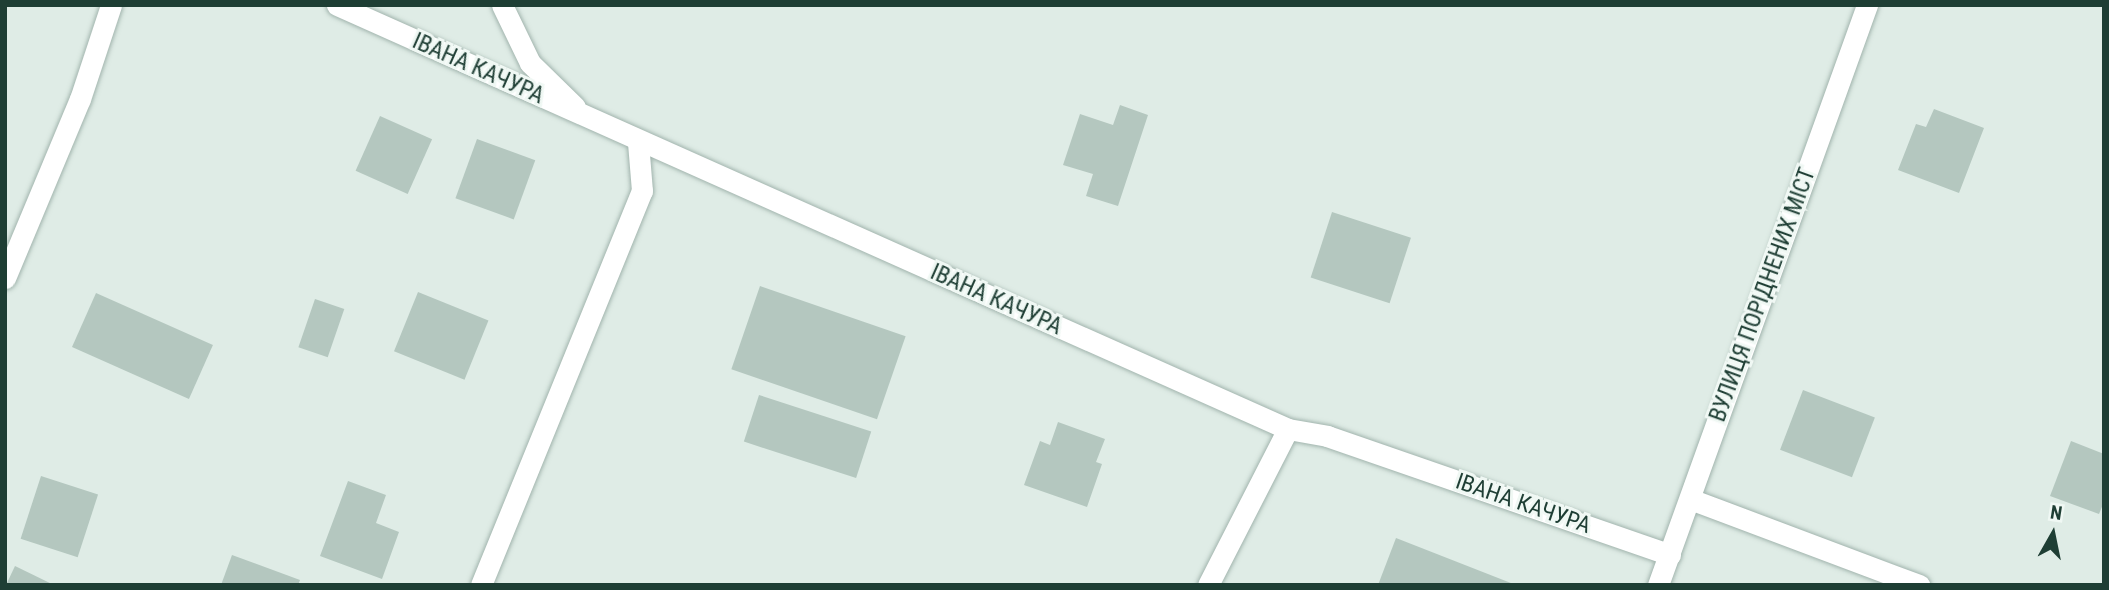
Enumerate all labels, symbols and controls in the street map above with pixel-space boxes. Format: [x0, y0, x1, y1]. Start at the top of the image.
street label: ІВАНА КАЧУРА [408, 28, 548, 110]
street label: ВУЛИЦЯ ПОРІДНЕНИХ МІСТ [1704, 164, 1822, 426]
street label: ІВАНА КАЧУРА [926, 259, 1066, 341]
street label: ІВАНА КАЧУРА [1452, 468, 1594, 540]
north arrow [2018, 499, 2088, 569]
text: N [2049, 500, 2064, 525]

